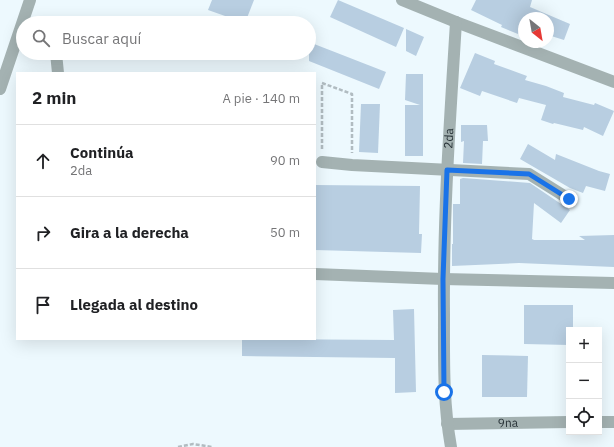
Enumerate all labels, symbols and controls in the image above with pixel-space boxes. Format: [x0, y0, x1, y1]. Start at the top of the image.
north arrow [518, 12, 554, 48]
search box [16, 16, 316, 60]
icon: search [30, 27, 52, 49]
text: Buscar aquí [62, 29, 141, 48]
text: 2 min [32, 87, 76, 109]
text: A pie · 140 m [222, 90, 300, 107]
street label: 2da [440, 127, 457, 149]
text: Continúa [70, 143, 134, 162]
icon: ahead [32, 150, 54, 172]
text: 90 m [270, 152, 300, 169]
text: 2da [70, 162, 92, 179]
route end [560, 190, 578, 208]
icon: right [32, 222, 54, 244]
text: Gira a la derecha [70, 223, 189, 242]
text: 50 m [270, 224, 300, 241]
icon: arrive [32, 294, 54, 316]
text: Llegada al destino [70, 295, 198, 314]
map controls [566, 327, 602, 435]
button: + [566, 327, 602, 363]
button: − [566, 363, 602, 399]
route start [435, 383, 453, 401]
button: locate [566, 399, 602, 435]
street label: 9na [498, 415, 519, 430]

